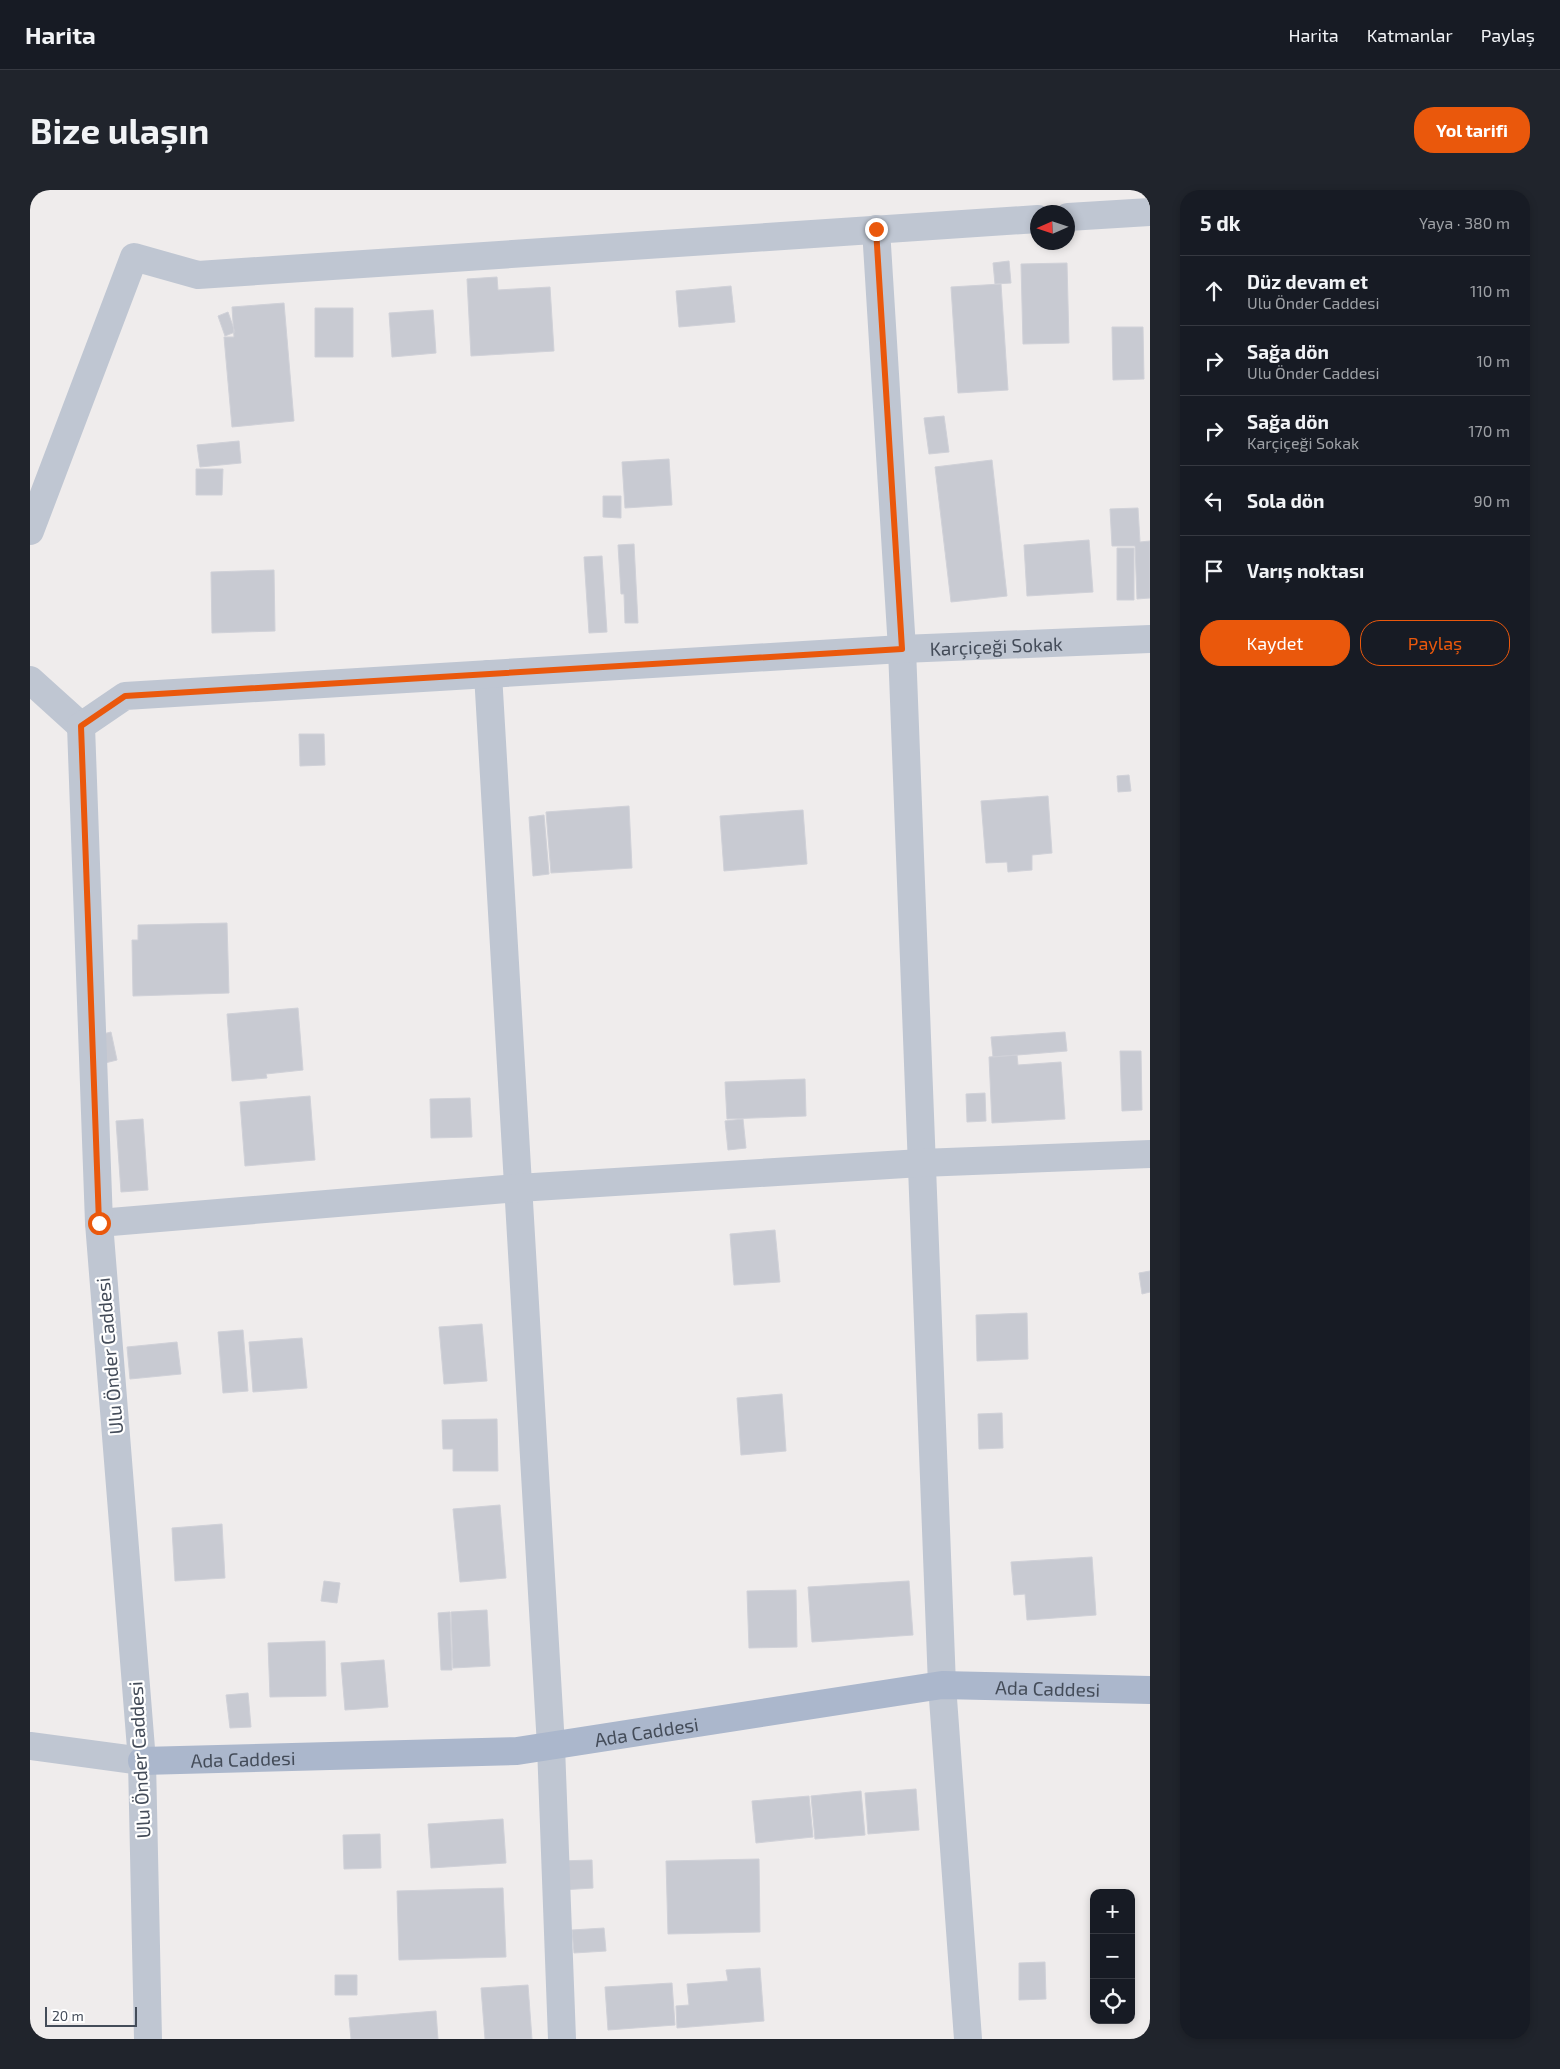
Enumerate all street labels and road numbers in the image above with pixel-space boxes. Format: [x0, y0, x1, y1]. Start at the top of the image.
street label: Karçiçeği Sokak [929, 631, 1064, 659]
street label: Ulu Önder Caddesi [91, 1277, 127, 1435]
street label: Ada Caddesi [995, 1675, 1101, 1700]
street label: Ulu Önder Caddesi [123, 1681, 155, 1839]
street label: Ada Caddesi [593, 1711, 700, 1750]
street label: Ada Caddesi [190, 1745, 296, 1771]

